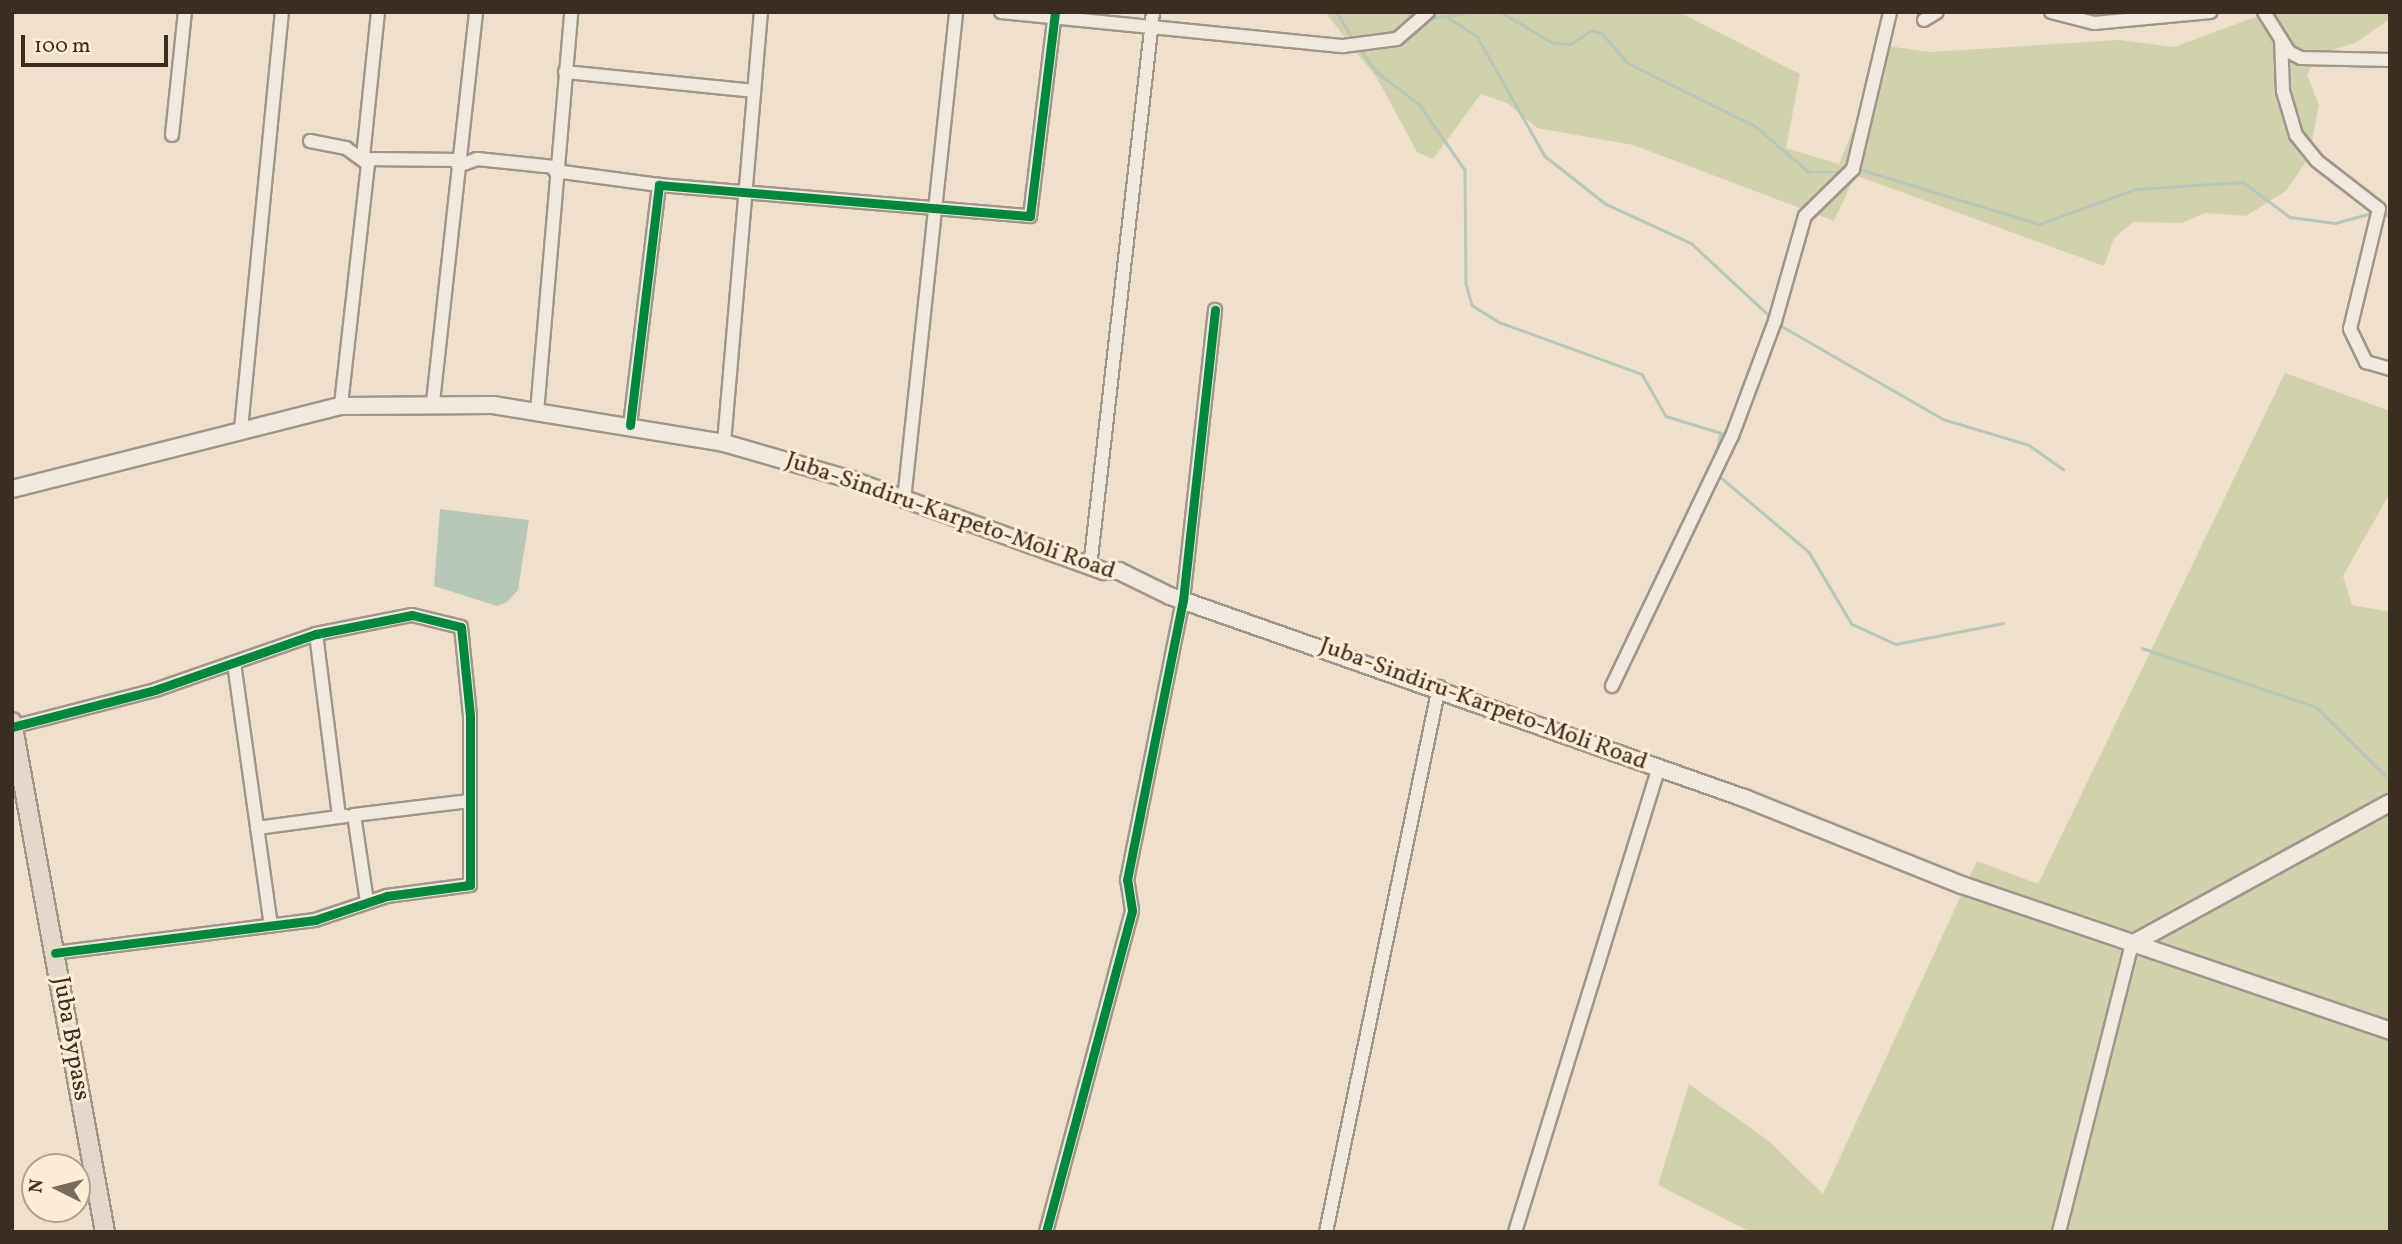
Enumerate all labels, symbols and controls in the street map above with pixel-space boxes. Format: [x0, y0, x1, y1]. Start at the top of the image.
scale bar [24, 21, 172, 65]
text: 100 m [34, 32, 91, 61]
street label: Juba-Sindiru-Karpeto-Moli Road [781, 447, 1119, 587]
street label: Juba-Sindiru-Karpeto-Moli Road [1315, 632, 1651, 778]
street label: Juba Bypass [45, 975, 95, 1103]
north arrow [21, 1153, 91, 1223]
text: N [23, 1178, 51, 1194]

